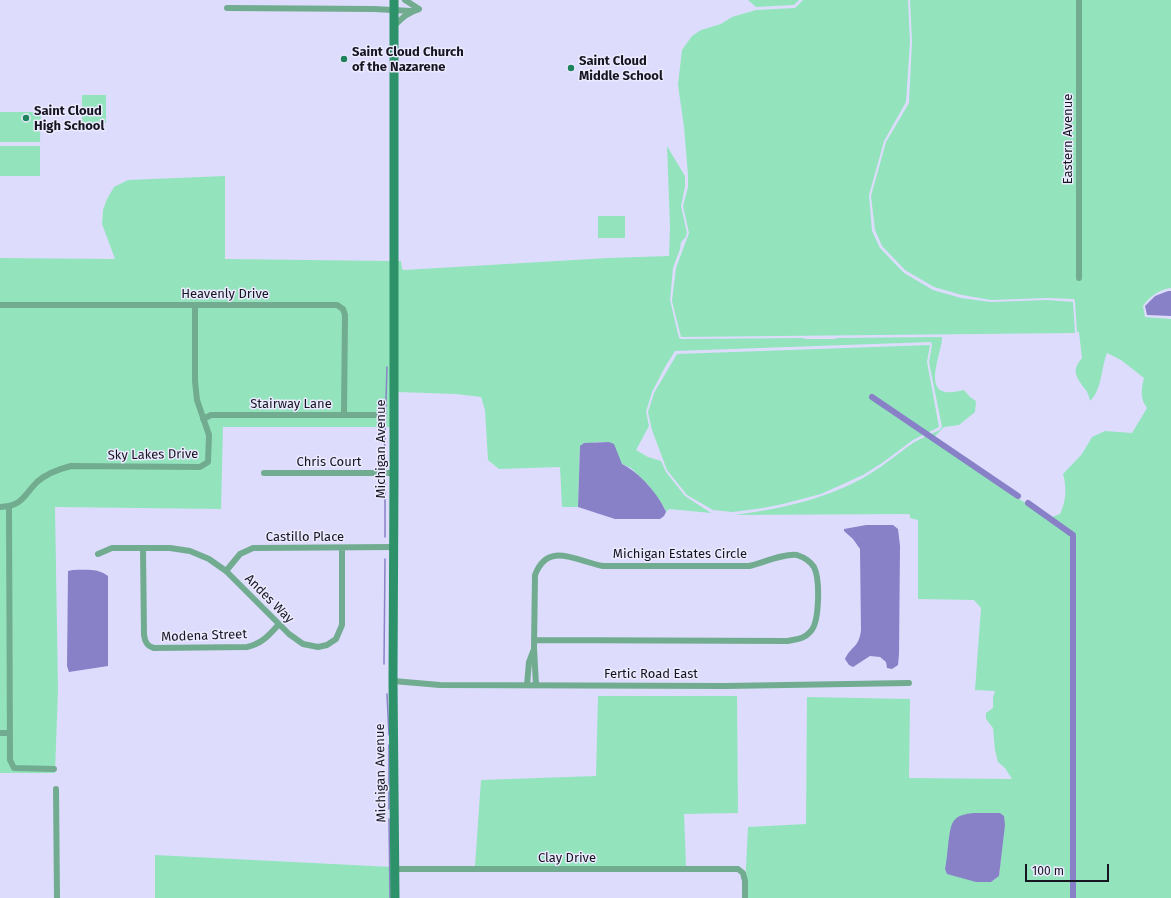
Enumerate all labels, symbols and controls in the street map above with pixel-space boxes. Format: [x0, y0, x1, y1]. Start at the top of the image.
place label: Saint Cloud Church of the Nazarene [352, 44, 464, 75]
place label: Saint Cloud Middle School [579, 53, 663, 84]
marker: Saint Cloud Church of the Nazarene [339, 54, 349, 64]
marker: Saint Cloud Middle School [566, 63, 576, 73]
street label: Eastern Avenue [1060, 94, 1076, 184]
place label: Saint Cloud High School [34, 103, 104, 134]
marker: Saint Cloud High School [21, 113, 31, 123]
street label: Heavenly Drive [181, 286, 269, 302]
street label: Stairway Lane [250, 396, 332, 412]
street label: Michigan Avenue [373, 399, 389, 499]
street label: Sky Lakes Drive [108, 446, 198, 464]
street label: Chris Court [297, 454, 361, 470]
street label: Castillo Place [266, 529, 344, 545]
street label: Michigan Estates Circle [613, 546, 747, 562]
street label: Andes Way [241, 571, 297, 627]
street label: Modena Street [161, 627, 247, 645]
street label: Fertic Road East [604, 666, 698, 682]
street label: Michigan Avenue [372, 723, 390, 823]
street label: Clay Drive [538, 850, 596, 866]
scale bar [1027, 856, 1111, 882]
text: 100 m [1032, 864, 1064, 878]

